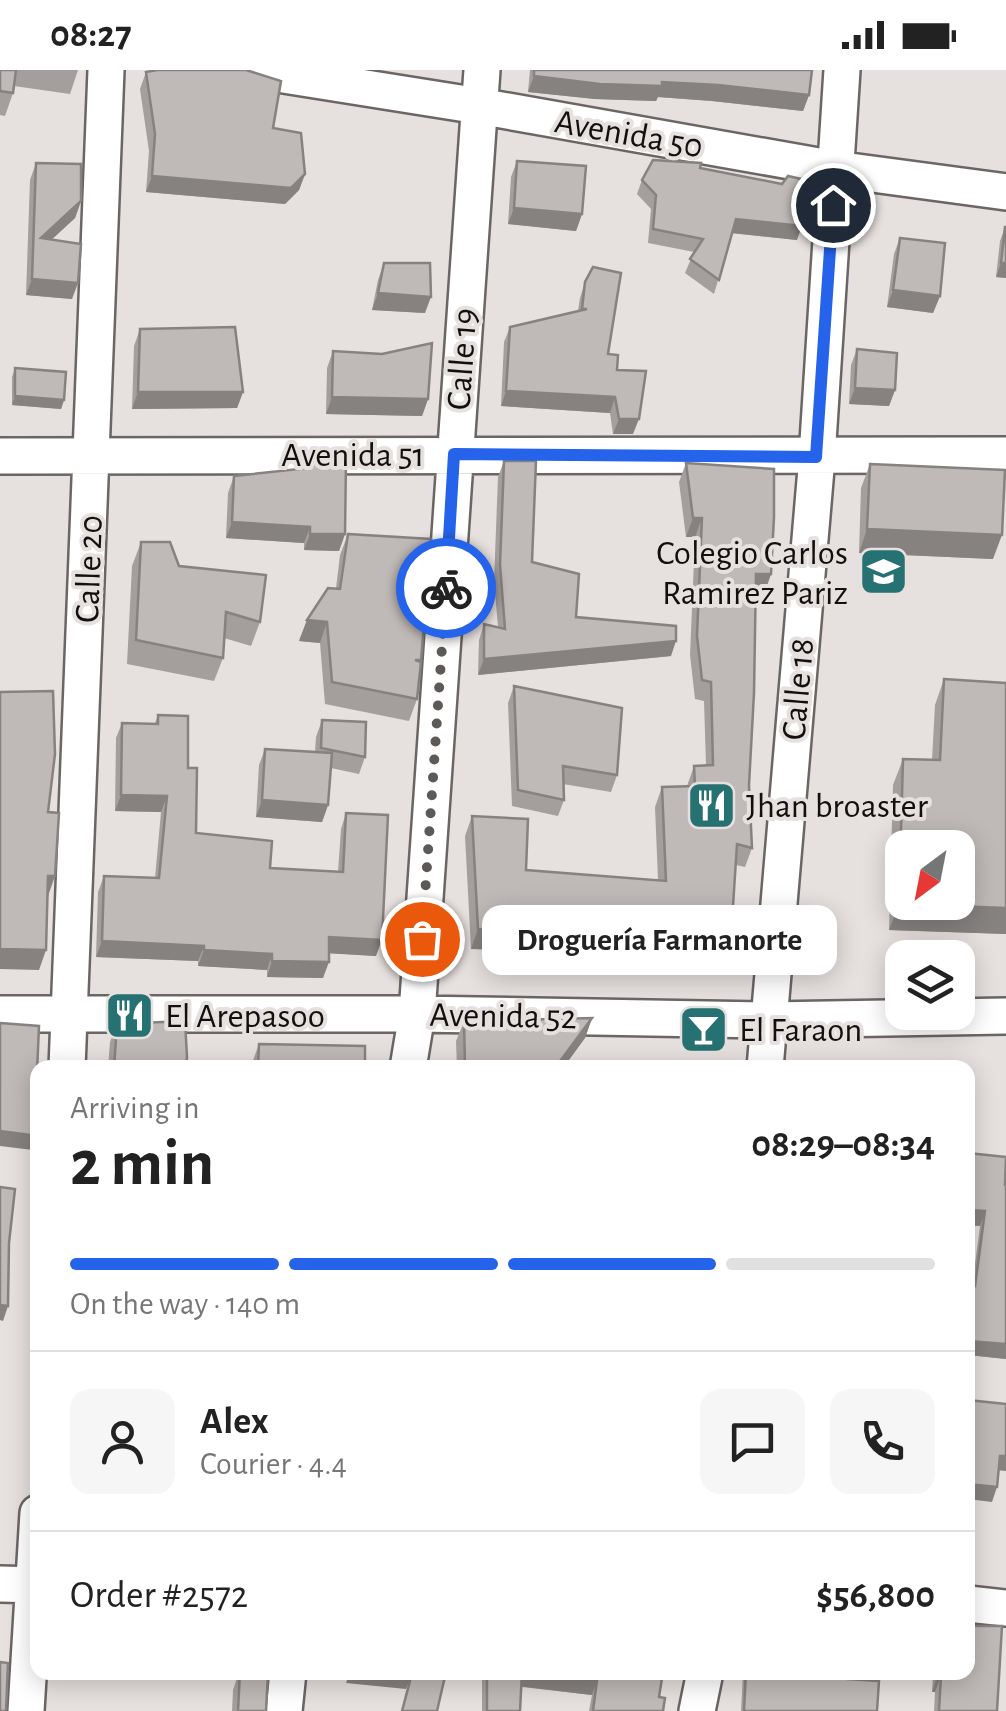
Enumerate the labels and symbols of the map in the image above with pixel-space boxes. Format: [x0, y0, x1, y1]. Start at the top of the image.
street label: Avenida 50 [552, 104, 706, 165]
pin [791, 163, 876, 248]
street label: Calle 19 [441, 307, 484, 411]
street label: Avenida 51 [281, 438, 425, 473]
street label: Calle 20 [70, 514, 109, 624]
place label: Colegio Carlos Ramirez Pariz [656, 536, 848, 611]
courier [396, 538, 496, 638]
school or university icon: Colegio Carlos Ramirez Pariz [857, 546, 909, 598]
street label: Calle 18 [777, 637, 820, 742]
restaurant icon: Jhan broaster [685, 779, 737, 831]
place label: Jhan broaster [746, 789, 929, 824]
north arrow [885, 830, 975, 920]
pin [380, 897, 465, 982]
callout: Droguería Farmanorte [482, 904, 837, 974]
restaurant icon: El Arepasoo [104, 989, 156, 1041]
street label: Avenida 52 [429, 998, 577, 1035]
place label: El Arepasoo [165, 999, 325, 1034]
bar icon: El Faraon [678, 1003, 730, 1055]
place label: El Faraon [739, 1013, 862, 1048]

